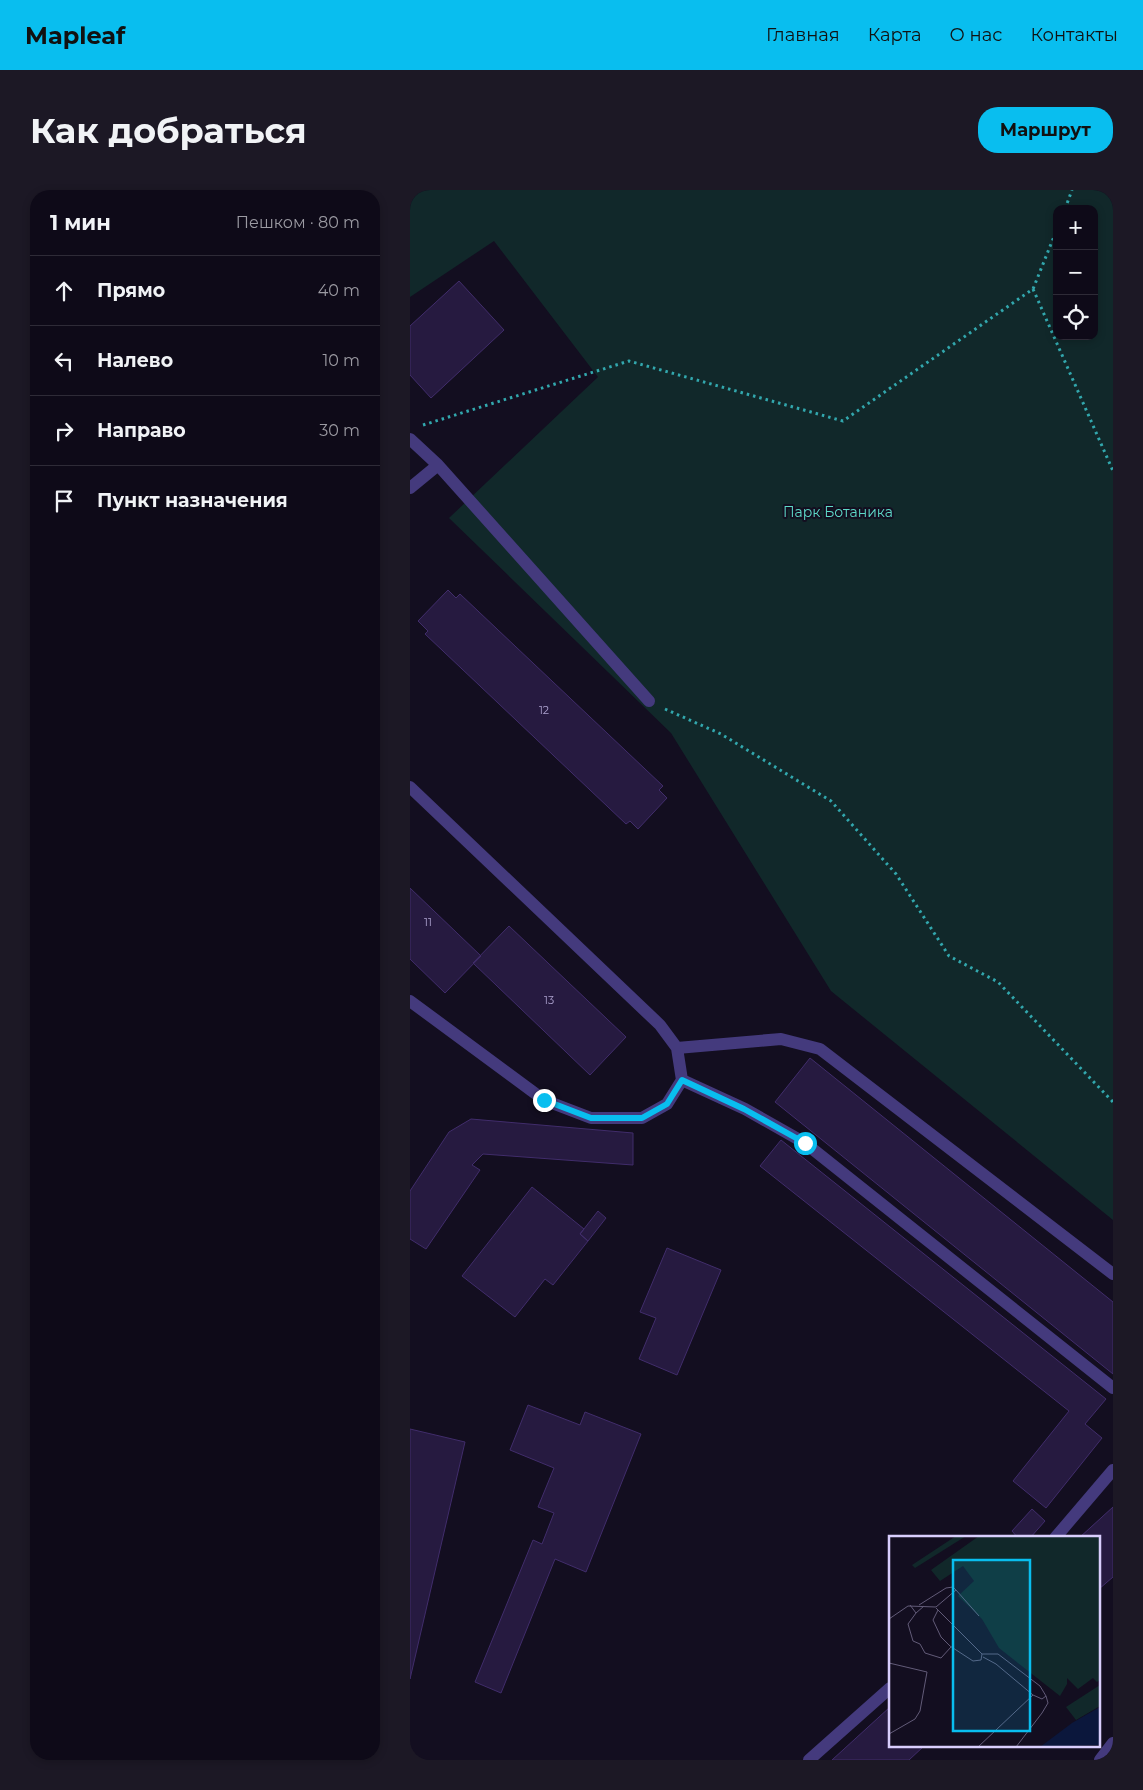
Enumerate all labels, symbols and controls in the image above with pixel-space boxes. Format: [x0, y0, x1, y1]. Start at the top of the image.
text: Mapleaf [25, 21, 125, 50]
text: Главная [766, 24, 840, 46]
text: Карта [868, 24, 922, 46]
text: О нас [950, 24, 1002, 46]
text: Контакты [1030, 24, 1118, 46]
button: Маршрут [978, 107, 1113, 153]
text: Как добраться [30, 109, 307, 152]
map controls [1053, 205, 1098, 340]
button: + [1053, 205, 1098, 250]
text: 1 мин [50, 210, 111, 235]
text: Пешком · 80 m [236, 213, 360, 232]
button: − [1053, 250, 1098, 295]
icon: ahead [50, 277, 78, 305]
text: Прямо [97, 279, 165, 302]
text: 40 m [318, 281, 360, 300]
button: locate [1053, 295, 1098, 340]
icon: left [50, 347, 78, 375]
text: Налево [97, 349, 173, 372]
text: 10 m [322, 351, 360, 370]
icon: right [50, 417, 78, 445]
text: Направо [97, 419, 186, 442]
text: 30 m [319, 421, 360, 440]
icon: arrive [50, 487, 78, 515]
text: Пункт назначения [97, 489, 288, 512]
park label: Парк Ботаника [783, 503, 893, 521]
house number: 12 [539, 703, 549, 717]
house number: 11 [424, 915, 432, 929]
house number: 13 [544, 993, 554, 1007]
route end [533, 1089, 556, 1112]
route start [794, 1132, 817, 1155]
inset map [889, 1536, 1100, 1748]

